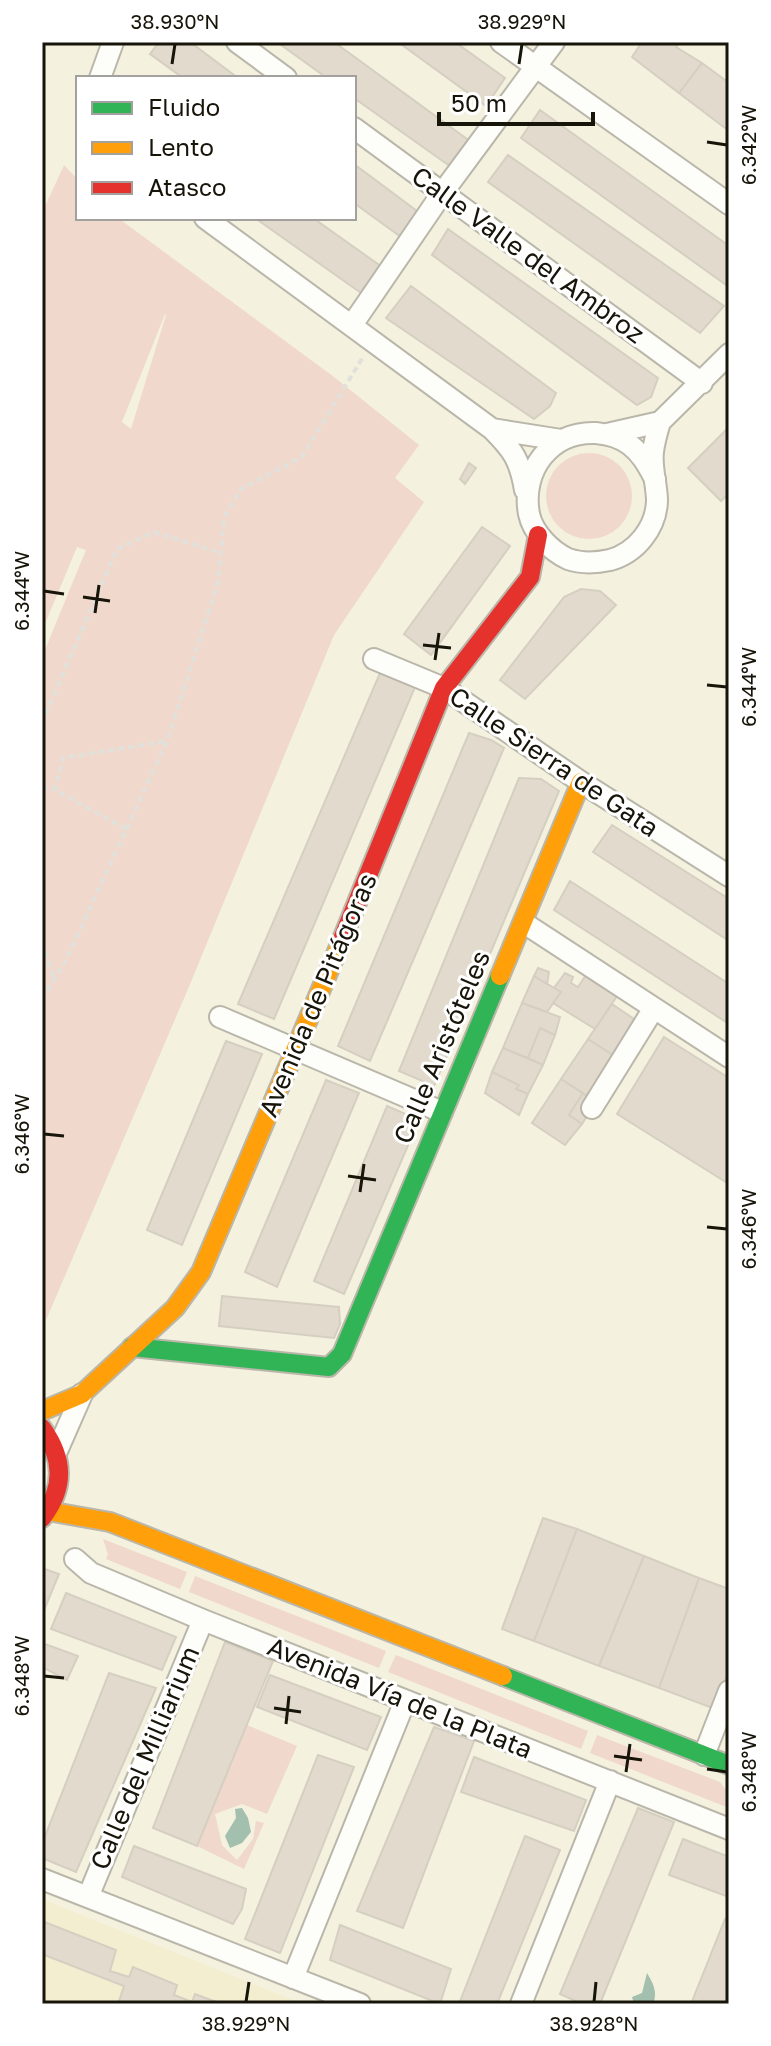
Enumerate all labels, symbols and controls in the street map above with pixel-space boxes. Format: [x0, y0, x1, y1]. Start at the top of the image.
text: 38.930°N [130, 9, 220, 33]
text: 38.929°N [478, 9, 566, 33]
legend [76, 76, 356, 220]
scale bar [439, 76, 593, 126]
text: 50 m [451, 88, 507, 117]
text: Fluido [148, 92, 220, 121]
text: 6.342°W [736, 105, 760, 185]
text: Lento [148, 132, 214, 161]
street label: Calle Valle del Ambroz [406, 160, 651, 349]
text: Atasco [148, 172, 226, 201]
text: 6.344°W [9, 551, 33, 631]
text: 6.344°W [736, 647, 760, 727]
street label: Calle Sierra de Gata [444, 680, 665, 843]
street label: Avenida de Pitágoras [252, 868, 383, 1121]
street label: Calle Aristóteles [387, 945, 496, 1148]
text: 6.346°W [9, 1093, 33, 1175]
text: 6.346°W [736, 1188, 760, 1270]
street label: Avenida Vía de la Plata [263, 1630, 537, 1765]
text: 6.348°W [9, 1635, 33, 1717]
street label: Calle del Milliarium [83, 1641, 206, 1874]
text: 6.348°W [736, 1731, 760, 1813]
text: 38.929°N [202, 2011, 290, 2035]
text: 38.928°N [550, 2011, 638, 2035]

